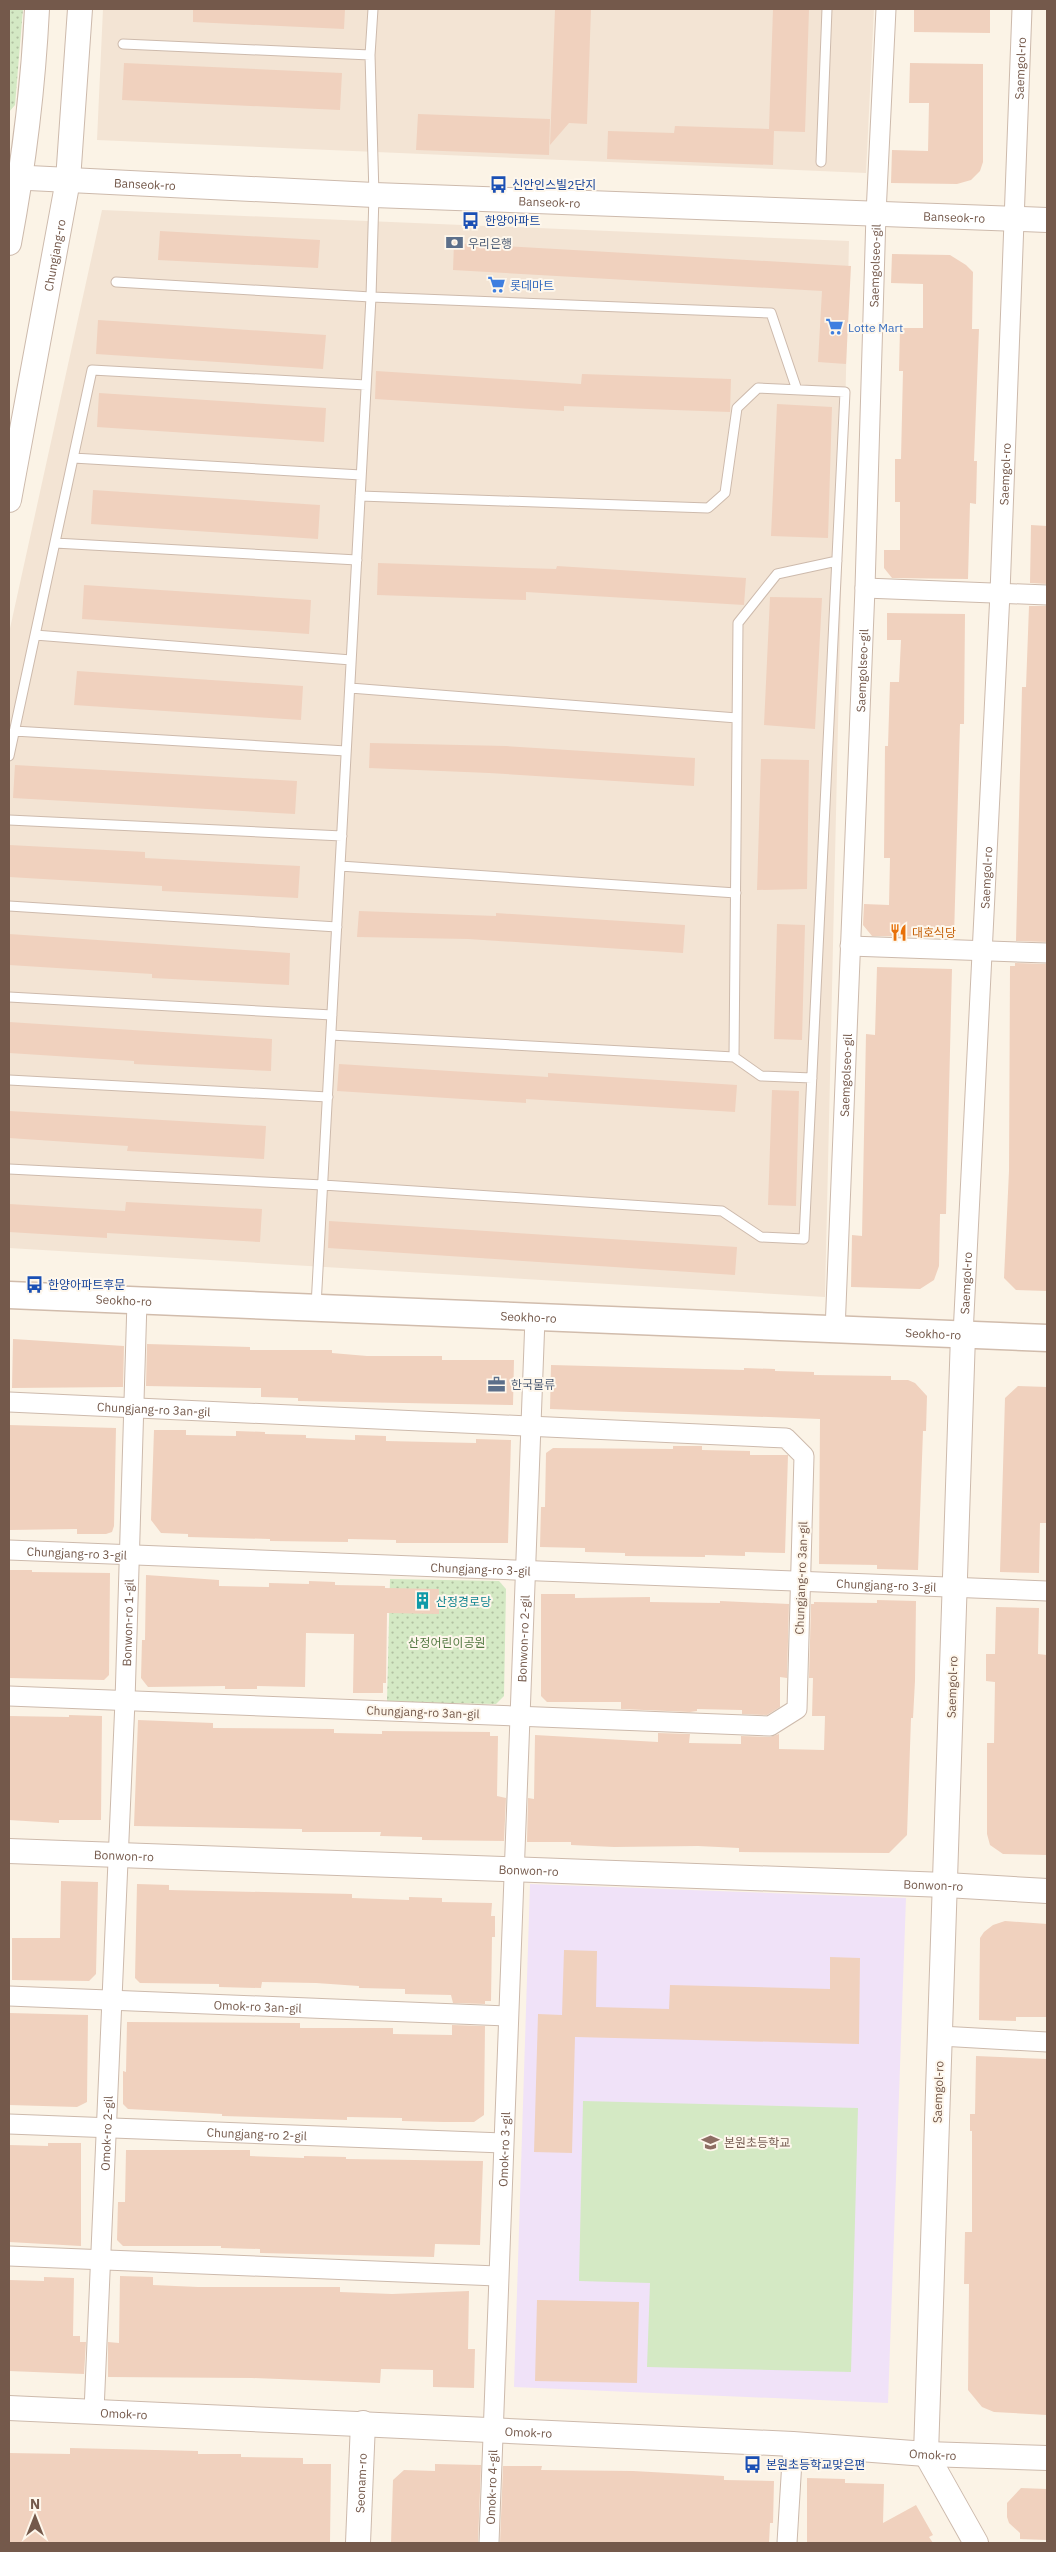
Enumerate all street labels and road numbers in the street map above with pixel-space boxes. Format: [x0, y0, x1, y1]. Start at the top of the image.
street label: Saemgol-ro [1011, 37, 1028, 100]
street label: Banseok-ro [114, 175, 176, 193]
street label: Banseok-ro [518, 193, 581, 210]
street label: Banseok-ro [923, 208, 986, 225]
street label: Chungjang-ro [40, 218, 68, 292]
street label: Saemgolseo-gil [866, 224, 883, 308]
street label: Saemgol-ro [996, 442, 1013, 506]
street label: Saemgolseo-gil [852, 629, 871, 713]
street label: Saemgol-ro [977, 846, 995, 909]
street label: Saemgolseo-gil [836, 1033, 855, 1117]
street label: Saemgol-ro [957, 1251, 975, 1315]
street label: Seokho-ro [96, 1291, 153, 1308]
street label: Seokho-ro [500, 1308, 557, 1325]
street label: Seokho-ro [905, 1325, 962, 1342]
street label: Chungjang-ro 3an-gil [97, 1399, 211, 1419]
street label: Chungjang-ro 3an-gil [792, 1521, 810, 1635]
street label: Chungjang-ro 3-gil [27, 1543, 127, 1562]
street label: Chungjang-ro 3-gil [430, 1559, 531, 1578]
street label: Chungjang-ro 3-gil [836, 1575, 937, 1594]
street label: Bonwon-ro 1-gil [119, 1579, 136, 1667]
street label: Bonwon-ro 2-gil [514, 1595, 532, 1683]
street label: Saemgol-ro [943, 1655, 961, 1718]
street label: Chungjang-ro 3an-gil [366, 1703, 480, 1721]
street label: Bonwon-ro [94, 1847, 154, 1864]
street label: Bonwon-ro [498, 1861, 559, 1878]
street label: Bonwon-ro [903, 1876, 964, 1894]
street label: Omok-ro 3an-gil [213, 1997, 302, 2015]
street label: Saemgol-ro [929, 2060, 947, 2123]
street label: Omok-ro 2-gil [97, 2096, 115, 2171]
street label: Omok-ro 3-gil [495, 2112, 513, 2187]
street label: Chungjang-ro 2-gil [206, 2124, 307, 2143]
street label: Omok-ro [100, 2405, 148, 2422]
street label: Omok-ro [504, 2423, 553, 2440]
street label: Omok-ro [909, 2445, 957, 2463]
street label: Omok-ro 4-gil [482, 2449, 500, 2525]
street label: Seonam-ro [352, 2453, 369, 2513]

